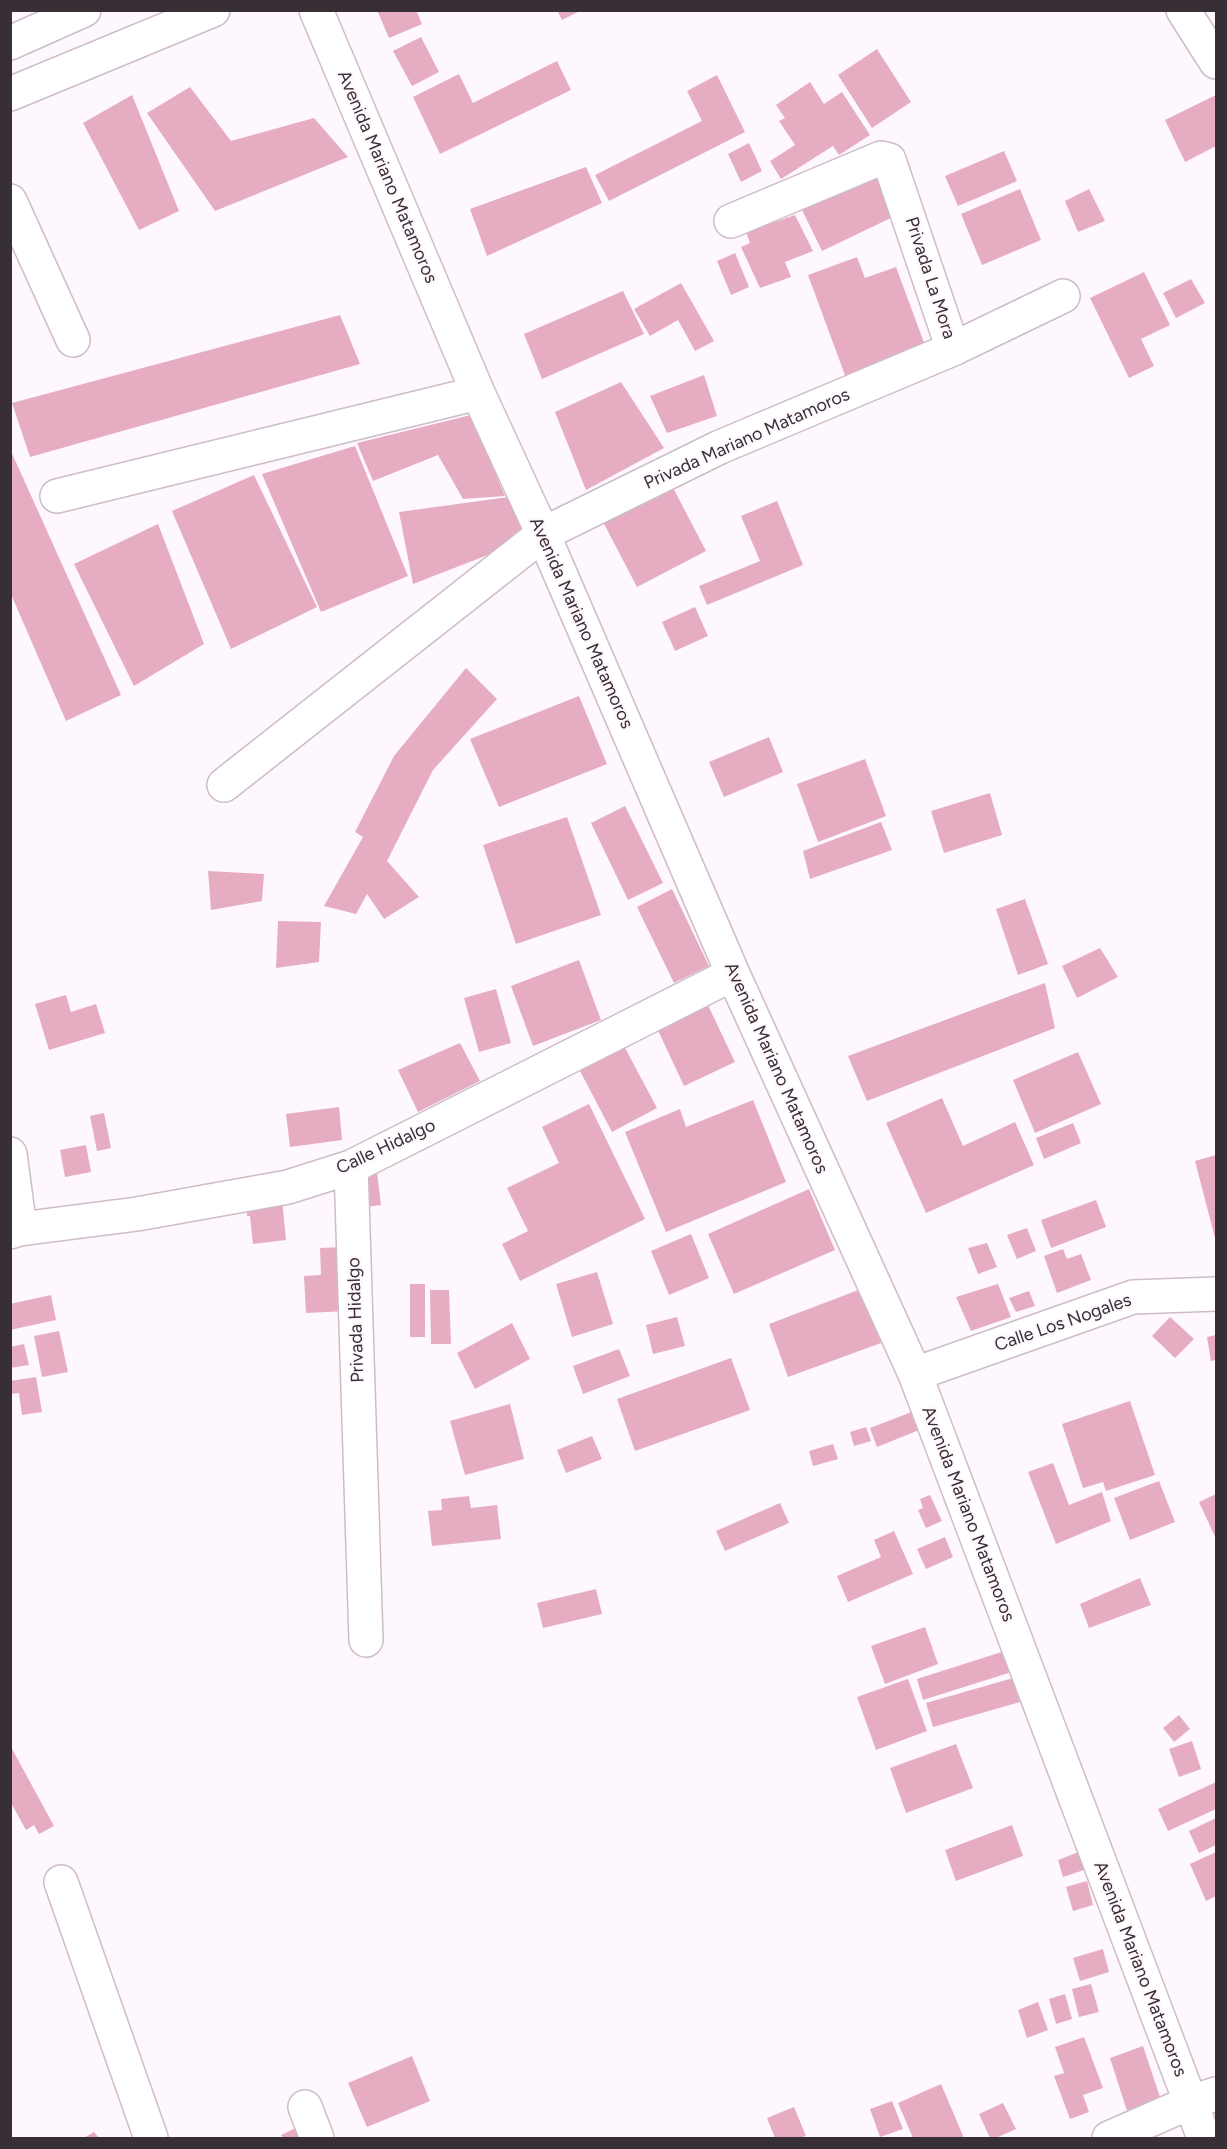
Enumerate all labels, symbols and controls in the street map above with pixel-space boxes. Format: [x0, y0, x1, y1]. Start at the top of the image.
street label: Avenida Mariano Matamoros [332, 67, 442, 287]
street label: Privada La Mora [900, 214, 960, 342]
street label: Privada Mariano Matamoros [641, 384, 853, 494]
street label: Avenida Mariano Matamoros [525, 514, 637, 732]
street label: Avenida Mariano Matamoros [720, 959, 832, 1177]
street label: Calle Hidalgo [333, 1115, 439, 1179]
street label: Privada Hidalgo [343, 1257, 369, 1383]
street label: Calle Los Nogales [992, 1289, 1134, 1357]
street label: Avenida Mariano Matamoros [917, 1403, 1019, 1625]
street label: Avenida Mariano Matamoros [1089, 1858, 1191, 2080]

